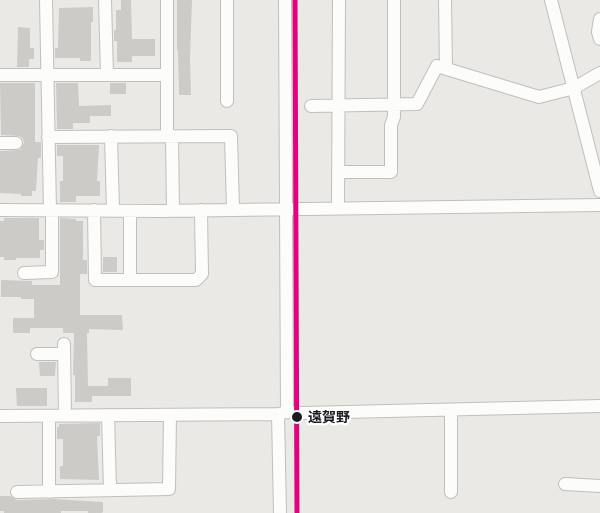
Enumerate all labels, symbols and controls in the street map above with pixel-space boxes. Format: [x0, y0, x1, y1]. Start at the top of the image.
place label: 遠賀野 [308, 409, 350, 425]
marker: 遠賀野 [290, 410, 304, 424]

